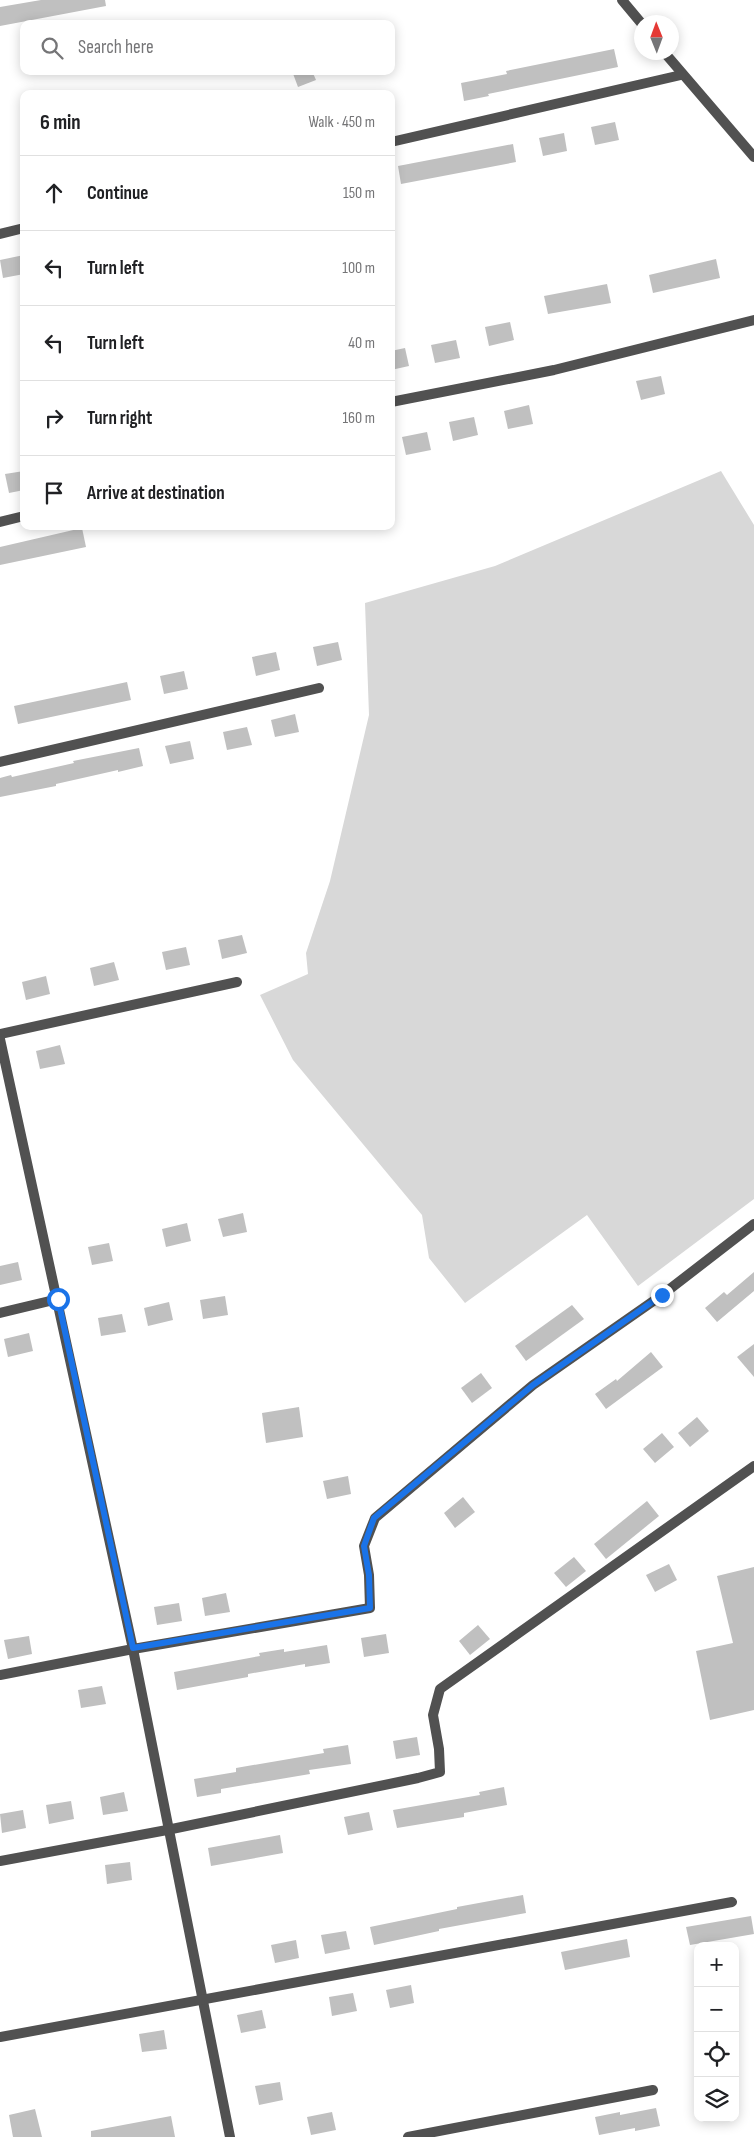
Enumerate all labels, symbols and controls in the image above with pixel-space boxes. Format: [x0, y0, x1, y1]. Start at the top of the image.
north arrow [634, 15, 679, 60]
search box [20, 20, 395, 75]
icon: search [38, 34, 66, 62]
text: Search here [78, 36, 154, 59]
text: 6 min [40, 110, 81, 135]
text: Walk · 450 m [308, 113, 375, 132]
icon: ahead [40, 179, 68, 207]
text: Continue [87, 182, 148, 205]
text: 150 m [343, 184, 375, 203]
icon: left [40, 254, 68, 282]
text: Turn left [87, 257, 144, 280]
text: 100 m [342, 259, 375, 278]
icon: left [40, 329, 68, 357]
text: Turn left [87, 332, 144, 355]
text: 40 m [348, 334, 375, 353]
icon: right [40, 404, 68, 432]
text: Turn right [87, 407, 152, 430]
text: 160 m [342, 409, 375, 428]
icon: arrive [40, 479, 68, 507]
text: Arrive at destination [87, 482, 225, 505]
route end [651, 1284, 674, 1307]
route start [47, 1288, 70, 1311]
map controls [694, 1942, 739, 2122]
button: + [694, 1942, 739, 1987]
button: − [694, 1987, 739, 2032]
button: locate [694, 2032, 739, 2077]
button: layers [694, 2077, 739, 2122]

